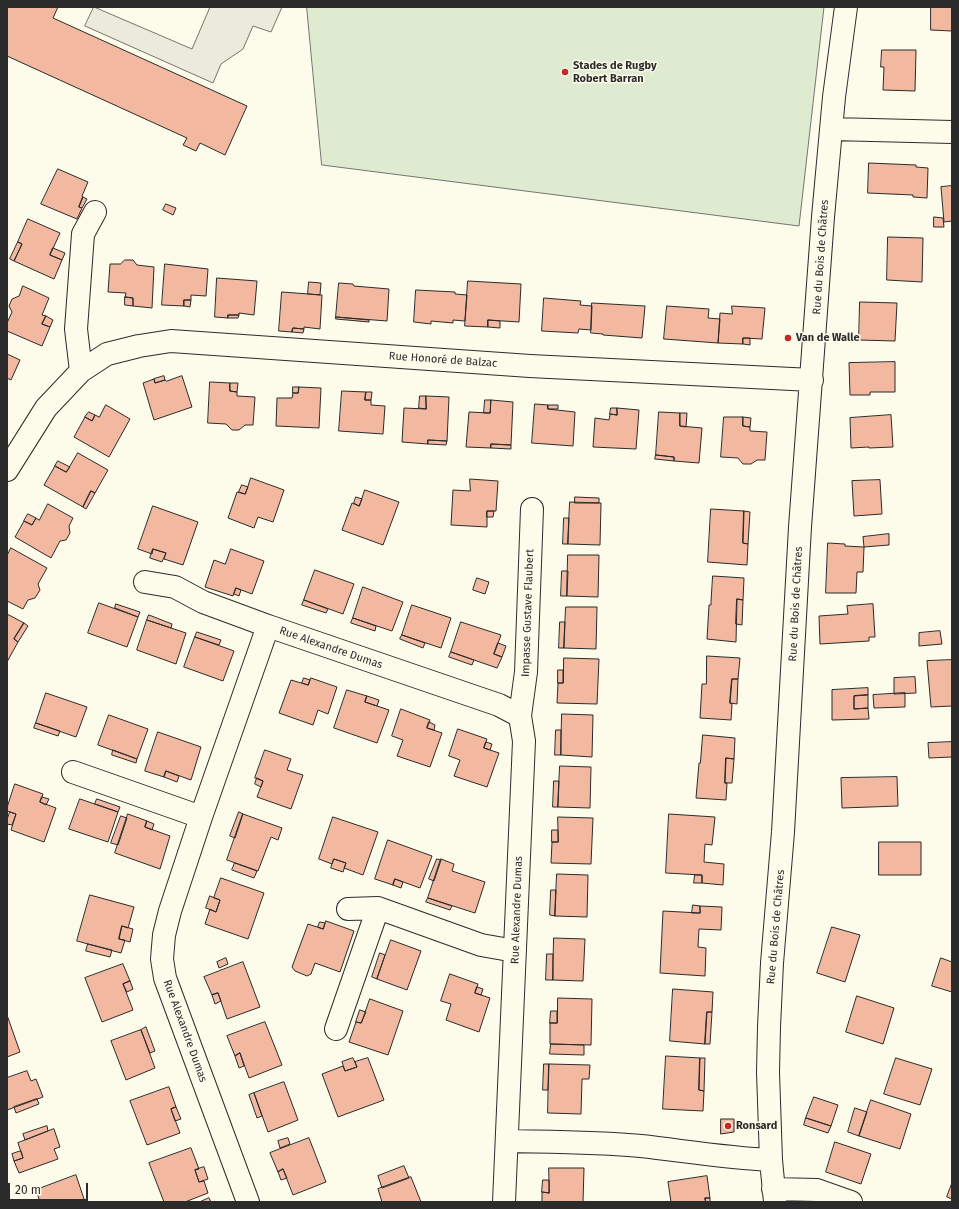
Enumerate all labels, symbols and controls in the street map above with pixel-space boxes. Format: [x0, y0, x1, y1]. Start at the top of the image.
place label: Stades de Rugby Robert Barran [573, 59, 657, 85]
marker: Stades de Rugby Robert Barran [560, 67, 570, 77]
street label: Rue du Bois de Châtres [810, 199, 832, 315]
place label: Van de Walle [796, 331, 860, 345]
marker: Van de Walle [783, 333, 793, 343]
street label: Rue Honoré de Balzac [388, 350, 498, 370]
street label: Rue du Bois de Châtres [786, 546, 806, 662]
street label: Impasse Gustave Flaubert [519, 549, 537, 677]
street label: Rue Alexandre Dumas [278, 624, 384, 672]
street label: Rue Alexandre Dumas [509, 856, 525, 964]
street label: Rue du Bois de Châtres [764, 869, 788, 985]
street label: Rue Alexandre Dumas [160, 978, 210, 1084]
place label: Ronsard [736, 1119, 777, 1133]
marker: Ronsard [723, 1121, 733, 1131]
scale bar [10, 1175, 90, 1201]
text: 20 m [15, 1183, 41, 1197]

